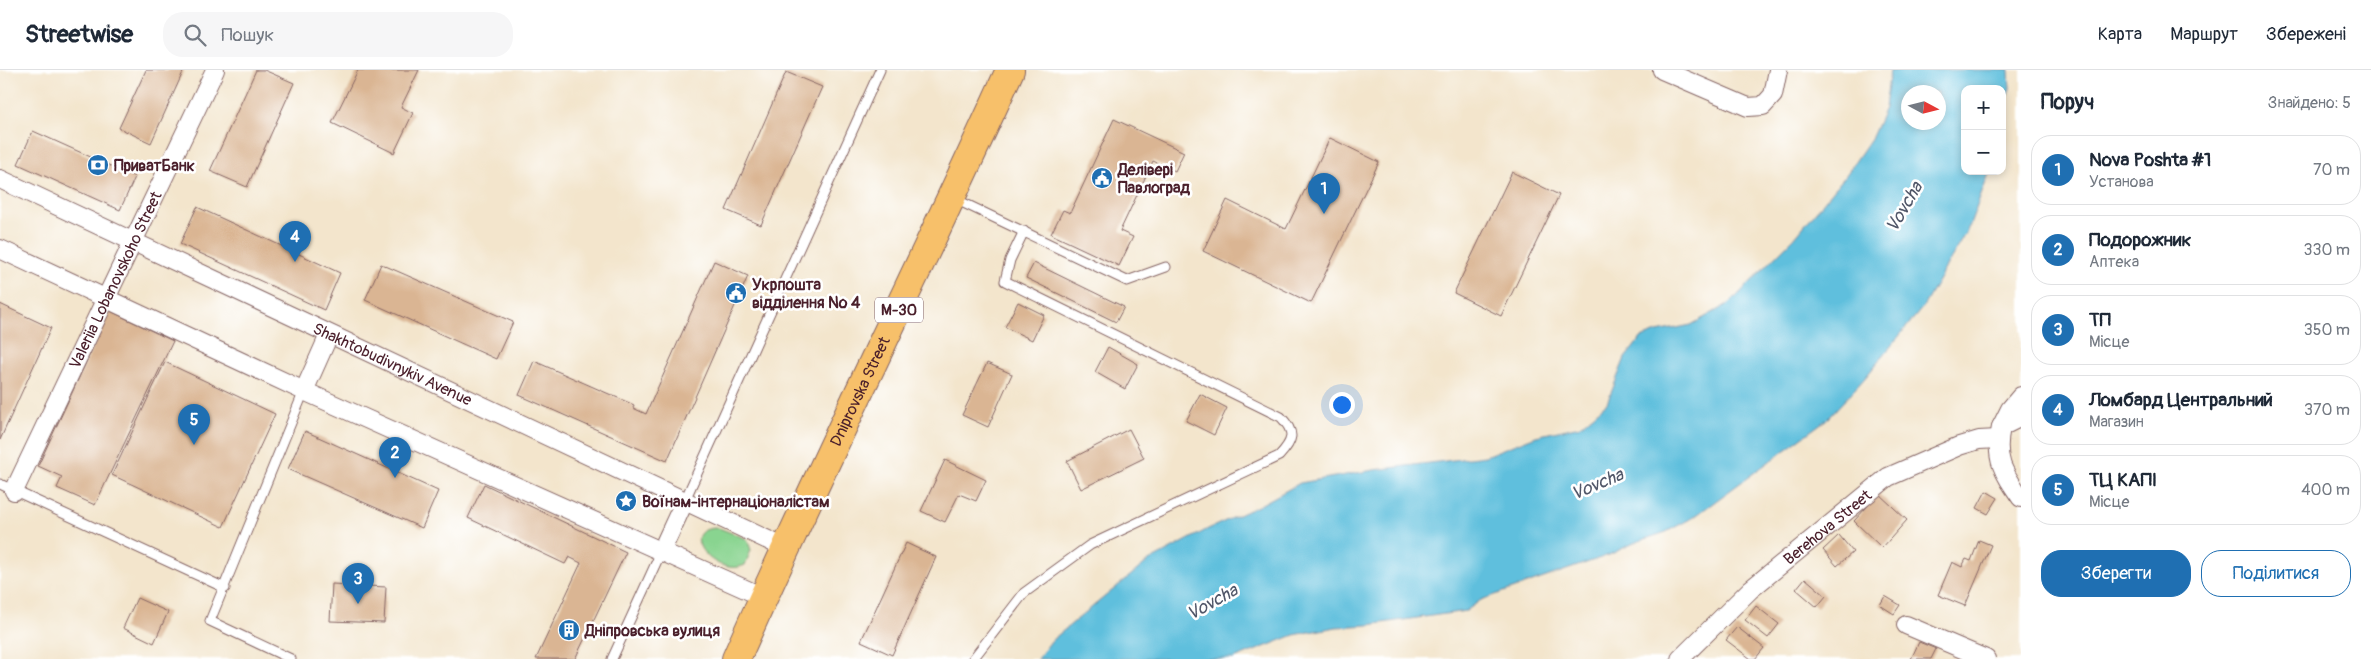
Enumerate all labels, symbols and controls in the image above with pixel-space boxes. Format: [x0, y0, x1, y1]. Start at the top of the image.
search box [163, 12, 513, 57]
text: Streetwise [25, 20, 133, 49]
icon: search [181, 21, 209, 49]
text: Пошук [221, 23, 274, 47]
text: Карта [2098, 23, 2142, 46]
text: Маршрут [2170, 23, 2238, 46]
text: Збережені [2266, 23, 2346, 46]
north arrow [1901, 85, 1946, 130]
map controls [1961, 85, 2006, 175]
button: + [1961, 85, 2006, 130]
text: Поруч [2041, 89, 2094, 116]
text: Знайдено: 5 [2268, 93, 2351, 113]
button: − [1961, 130, 2006, 175]
text: Nova Poshta #1 [2089, 148, 2212, 172]
bank icon: ПриватБанк [86, 153, 110, 177]
place label: ПриватБанк [114, 156, 195, 176]
place label: Делівері Павлоград [1117, 160, 1190, 198]
text: 1 [2055, 160, 2061, 180]
text: 70 m [2313, 160, 2350, 180]
public building icon: Делівері Павлоград [1090, 166, 1114, 190]
text: Установа [2089, 172, 2154, 192]
pin: 1 [1308, 173, 1340, 214]
water label: Vovcha [1881, 176, 1929, 237]
street label: Valeriia Lobanovskoho Street [65, 188, 167, 372]
pin: 4 [279, 221, 311, 262]
text: Подорожник [2089, 228, 2191, 252]
text: 2 [2054, 240, 2062, 260]
text: 330 m [2304, 240, 2350, 260]
text: Аптека [2089, 252, 2139, 272]
place label: Укрпошта відділення № 4 [752, 275, 861, 313]
public building icon: Укрпошта відділення № 4 [724, 281, 748, 305]
road number: М-30 [875, 298, 923, 322]
text: ТП [2089, 308, 2111, 332]
street label: Shakhtobudivnykiv Avenue [310, 319, 475, 411]
text: 3 [2054, 320, 2062, 340]
text: 350 m [2304, 320, 2350, 340]
text: Місце [2089, 332, 2129, 352]
street label: Dniprovska Street [826, 333, 895, 450]
text: Ломбард Центральний [2089, 388, 2273, 412]
your location [1329, 392, 1355, 418]
text: 4 [2053, 400, 2063, 420]
text: 370 m [2304, 400, 2350, 420]
pin: 5 [178, 404, 210, 445]
text: Магазин [2089, 412, 2144, 432]
pin: 2 [379, 437, 411, 478]
water label: Vovcha [1568, 463, 1628, 506]
text: ТЦ КАПІ [2089, 468, 2157, 492]
text: 5 [2054, 480, 2062, 500]
text: 400 m [2301, 480, 2350, 500]
street label: Berehova Street [1780, 485, 1876, 569]
place icon: Воїнам-інтернаціоналістам [614, 489, 638, 513]
place label: Воїнам-інтернаціоналістам [642, 492, 830, 512]
text: Місце [2089, 492, 2129, 512]
button: Зберегти [2041, 550, 2191, 597]
button: Поділитися [2201, 550, 2351, 597]
pin: 3 [342, 563, 374, 604]
water label: Vovcha [1183, 578, 1243, 626]
building icon: Дніпровська вулиця [557, 618, 581, 642]
place label: Дніпровська вулиця [584, 621, 721, 641]

